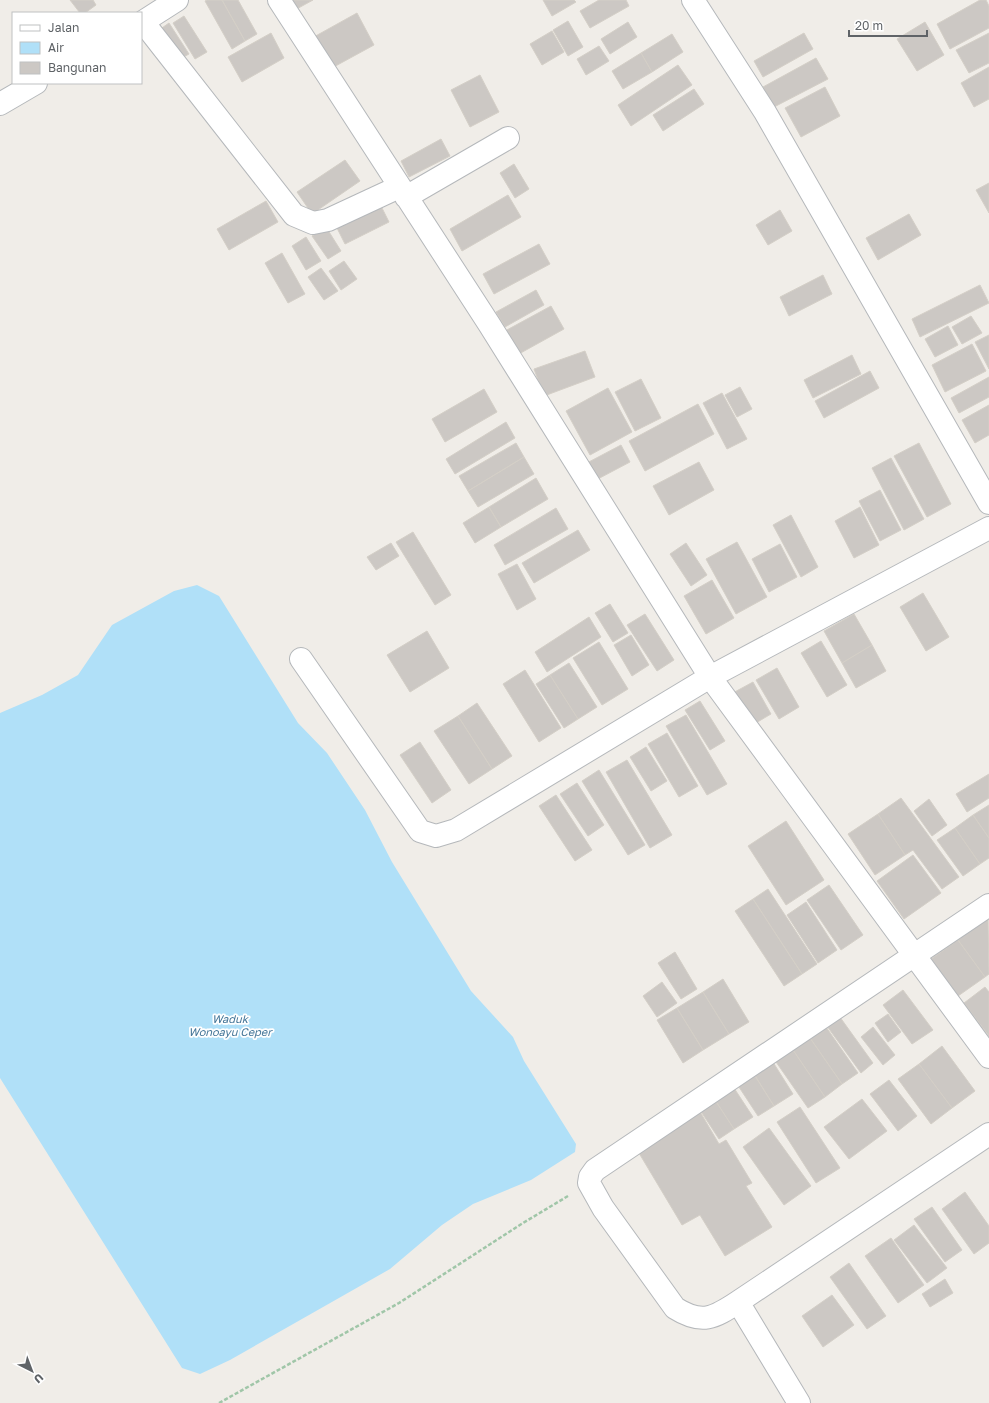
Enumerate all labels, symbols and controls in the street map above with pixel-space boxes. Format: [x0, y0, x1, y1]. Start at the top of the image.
legend [12, 12, 142, 84]
scale bar [849, 12, 927, 38]
text: 20 m [855, 18, 883, 33]
text: Jalan [48, 20, 79, 35]
text: Air [48, 40, 64, 55]
text: Bangunan [48, 60, 106, 75]
water label: Waduk Wonoayu Ceper [189, 1012, 273, 1039]
north arrow [12, 1351, 52, 1391]
text: U [32, 1371, 46, 1386]

